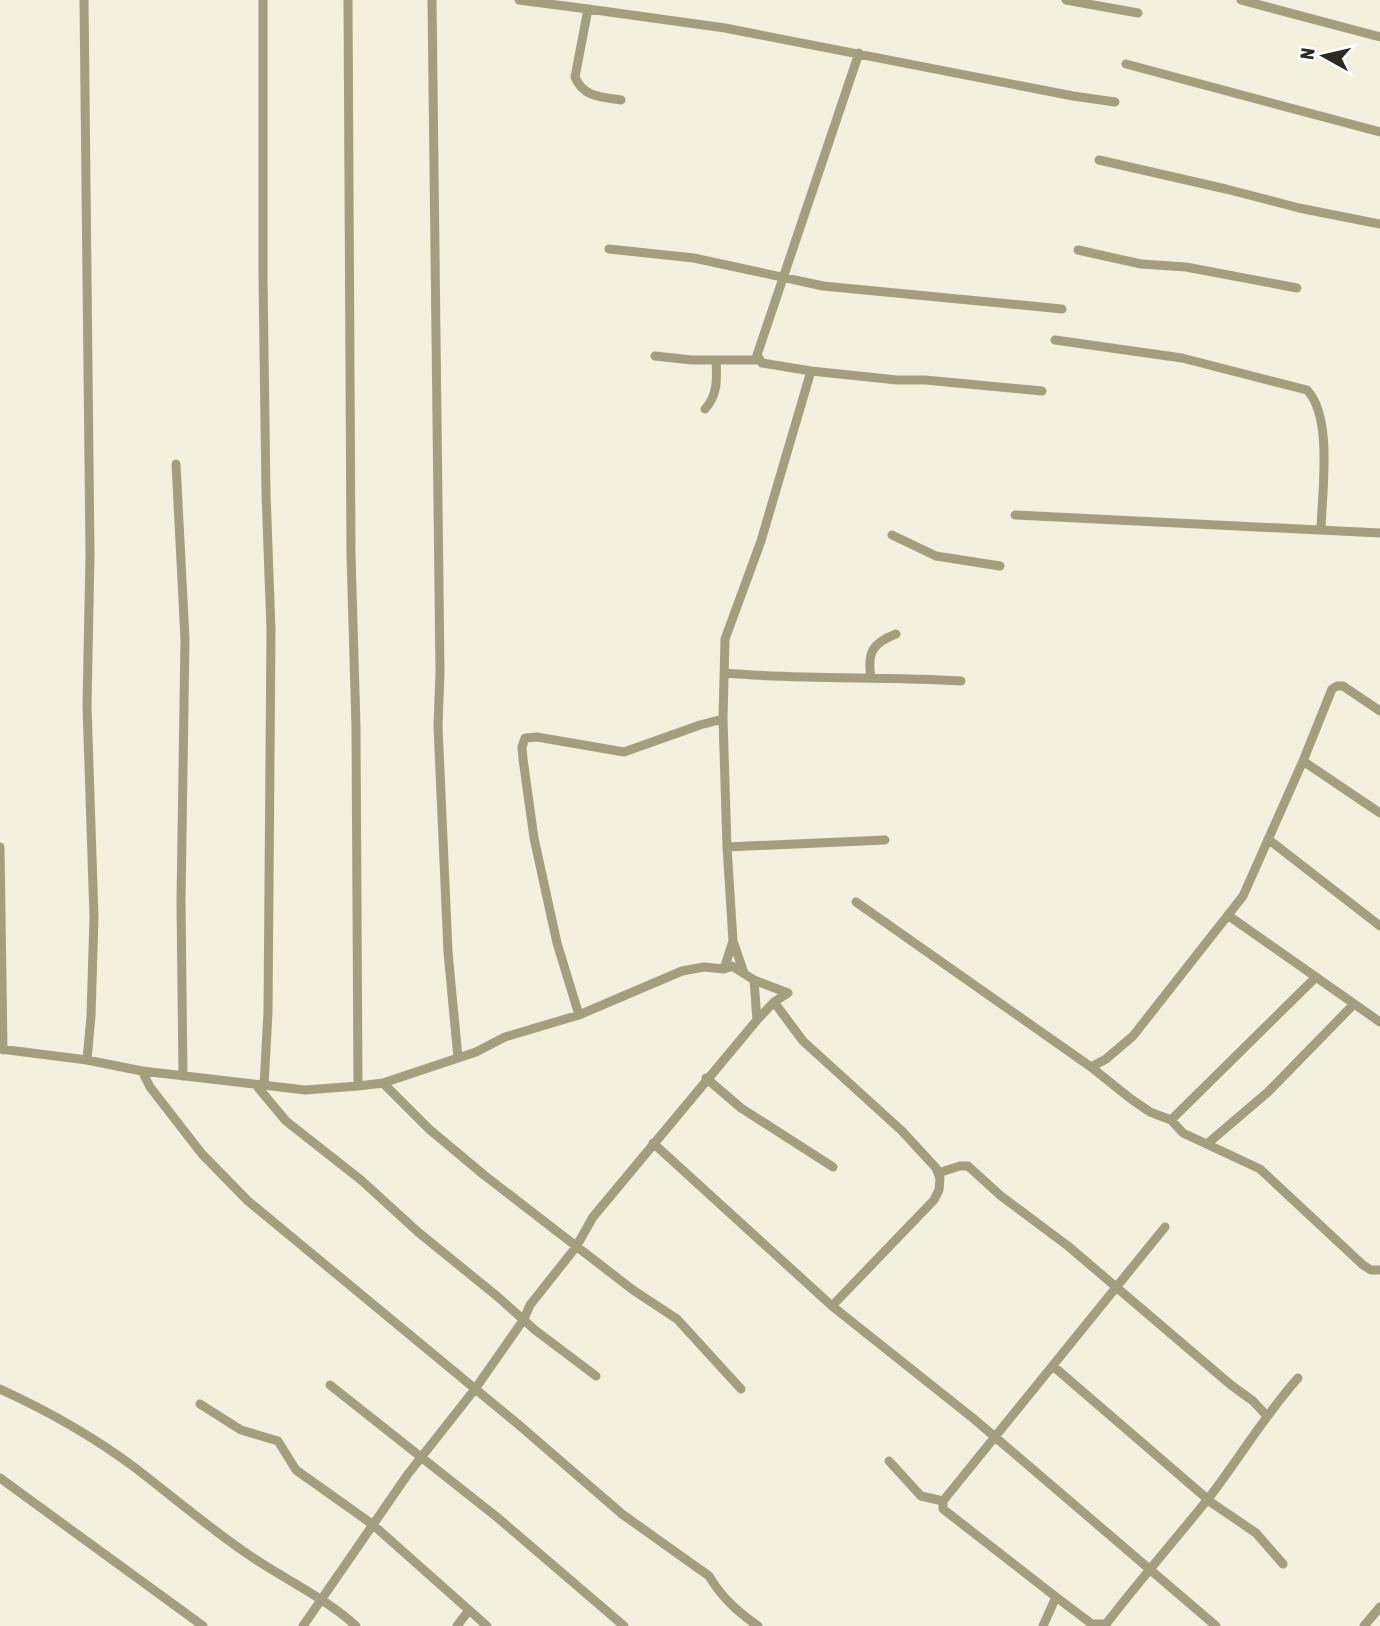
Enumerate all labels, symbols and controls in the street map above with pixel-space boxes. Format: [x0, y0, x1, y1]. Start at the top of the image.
north arrow [1289, 21, 1359, 91]
text: N [1295, 47, 1319, 61]

